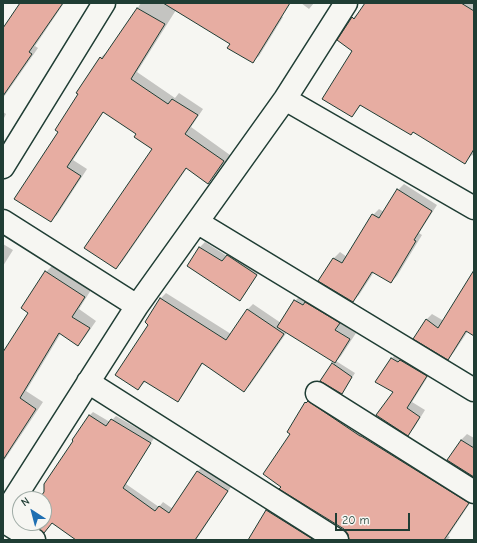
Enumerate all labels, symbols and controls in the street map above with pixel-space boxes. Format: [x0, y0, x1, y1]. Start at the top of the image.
north arrow [12, 491, 52, 531]
text: N [19, 494, 32, 509]
scale bar [337, 505, 412, 531]
text: 20 m [342, 513, 370, 527]

